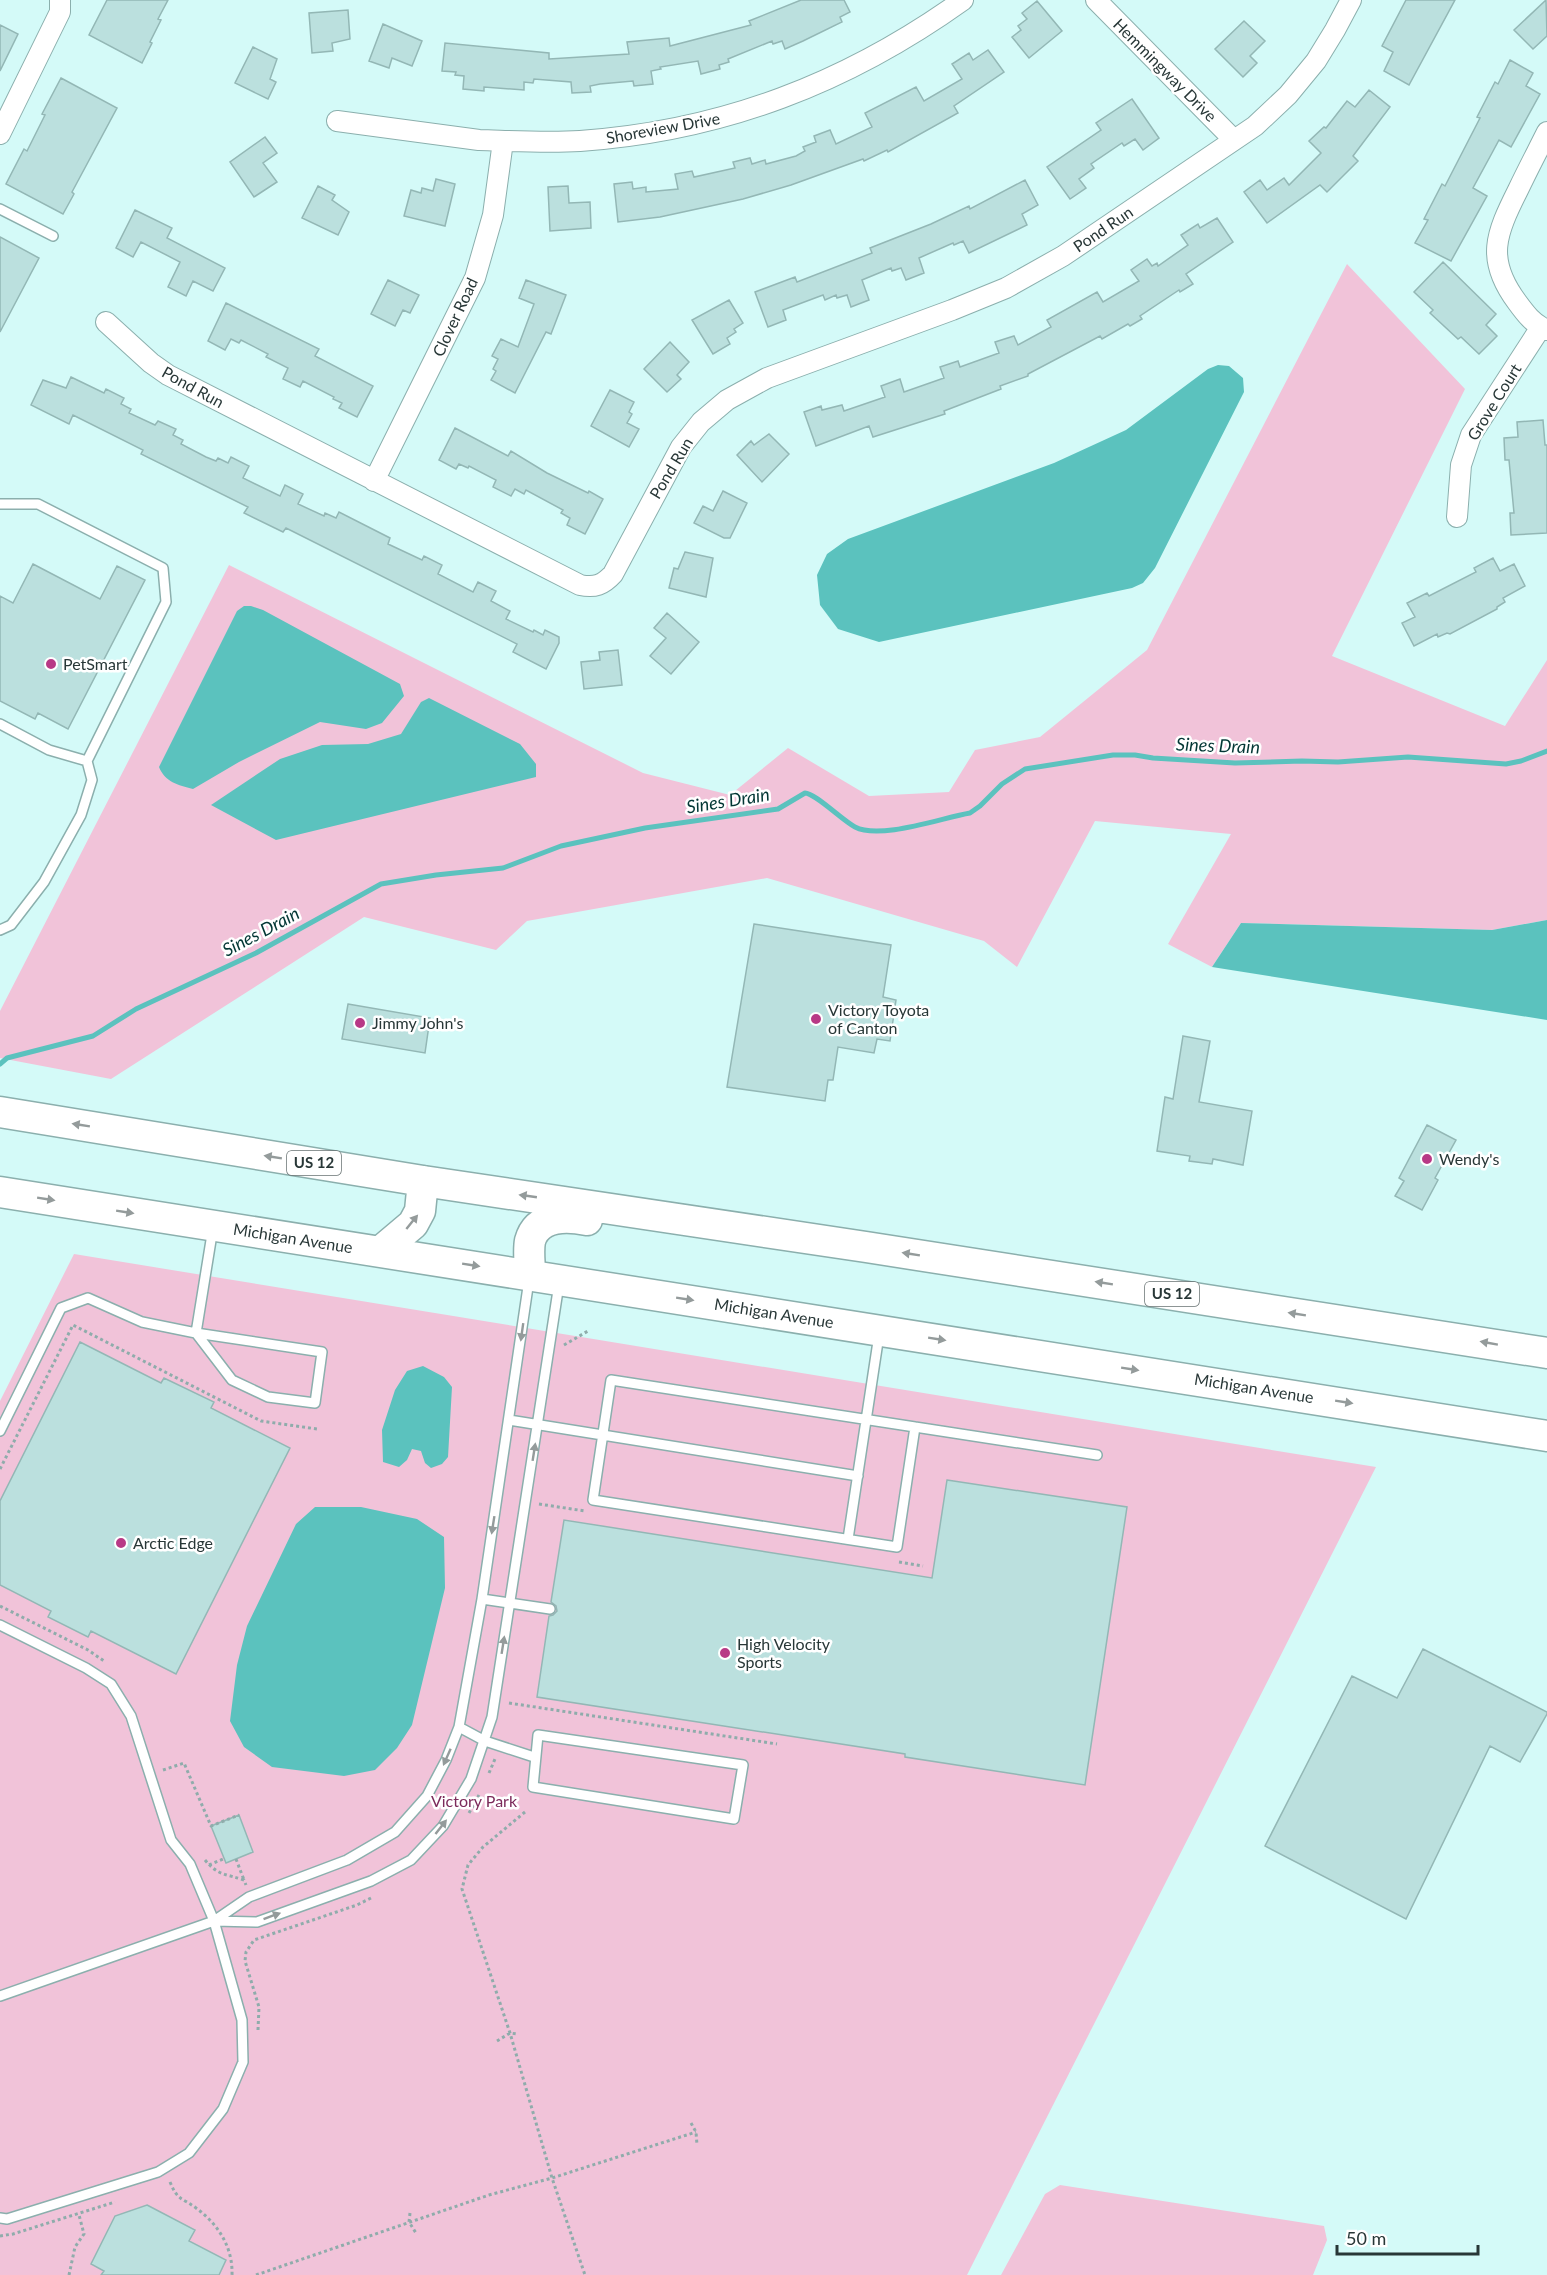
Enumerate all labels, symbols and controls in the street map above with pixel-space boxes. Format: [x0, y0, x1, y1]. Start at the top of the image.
street label: Hemmingway Drive [1110, 14, 1221, 125]
street label: Shoreview Drive [605, 108, 721, 147]
street label: Pond Run [1069, 202, 1136, 255]
street label: Clover Road [428, 274, 481, 359]
street label: Grove Court [1463, 360, 1525, 443]
street label: Pond Run [159, 362, 227, 411]
street label: Pond Run [645, 434, 696, 502]
place label: PetSmart [63, 654, 128, 673]
marker: PetSmart [44, 657, 58, 671]
water label: Sines Drain [1176, 733, 1260, 757]
water label: Sines Drain [685, 783, 771, 817]
water label: Sines Drain [218, 902, 303, 961]
place label: Victory Toyota of Canton [828, 1000, 929, 1037]
marker: Victory Toyota of Canton [809, 1012, 823, 1026]
place label: Jimmy John's [372, 1013, 463, 1032]
marker: Jimmy John's [353, 1016, 367, 1030]
one-way arrow [71, 1120, 90, 1129]
place label: Wendy's [1439, 1149, 1499, 1168]
road number: US 12 [287, 1151, 341, 1175]
one-way arrow [264, 1152, 283, 1161]
marker: Wendy's [1420, 1152, 1434, 1166]
one-way arrow [519, 1192, 538, 1201]
one-way arrow [37, 1195, 56, 1204]
one-way arrow [116, 1208, 135, 1217]
one-way arrow [406, 1214, 419, 1230]
street label: Michigan Avenue [232, 1219, 354, 1256]
one-way arrow [902, 1249, 921, 1258]
one-way arrow [462, 1261, 481, 1270]
one-way arrow [1094, 1279, 1113, 1288]
road number: US 12 [1145, 1282, 1199, 1306]
street label: Michigan Avenue [713, 1294, 835, 1331]
one-way arrow [676, 1295, 695, 1304]
one-way arrow [1287, 1309, 1306, 1318]
one-way arrow [517, 1323, 526, 1342]
one-way arrow [928, 1335, 947, 1344]
one-way arrow [1480, 1339, 1499, 1348]
one-way arrow [1121, 1365, 1140, 1374]
street label: Michigan Avenue [1193, 1369, 1315, 1406]
one-way arrow [1334, 1398, 1353, 1407]
one-way arrow [529, 1443, 538, 1462]
one-way arrow [488, 1516, 497, 1535]
place label: Arctic Edge [133, 1533, 213, 1552]
marker: Arctic Edge [114, 1536, 128, 1550]
place label: High Velocity Sports [737, 1634, 831, 1671]
one-way arrow [499, 1635, 508, 1654]
marker: High Velocity Sports [718, 1646, 732, 1660]
one-way arrow [442, 1748, 452, 1766]
park label: Victory Park [431, 1791, 518, 1810]
one-way arrow [434, 1819, 446, 1834]
one-way arrow [263, 1911, 281, 1921]
scale bar [1337, 2218, 1478, 2256]
text: 50 m [1346, 2227, 1386, 2249]

